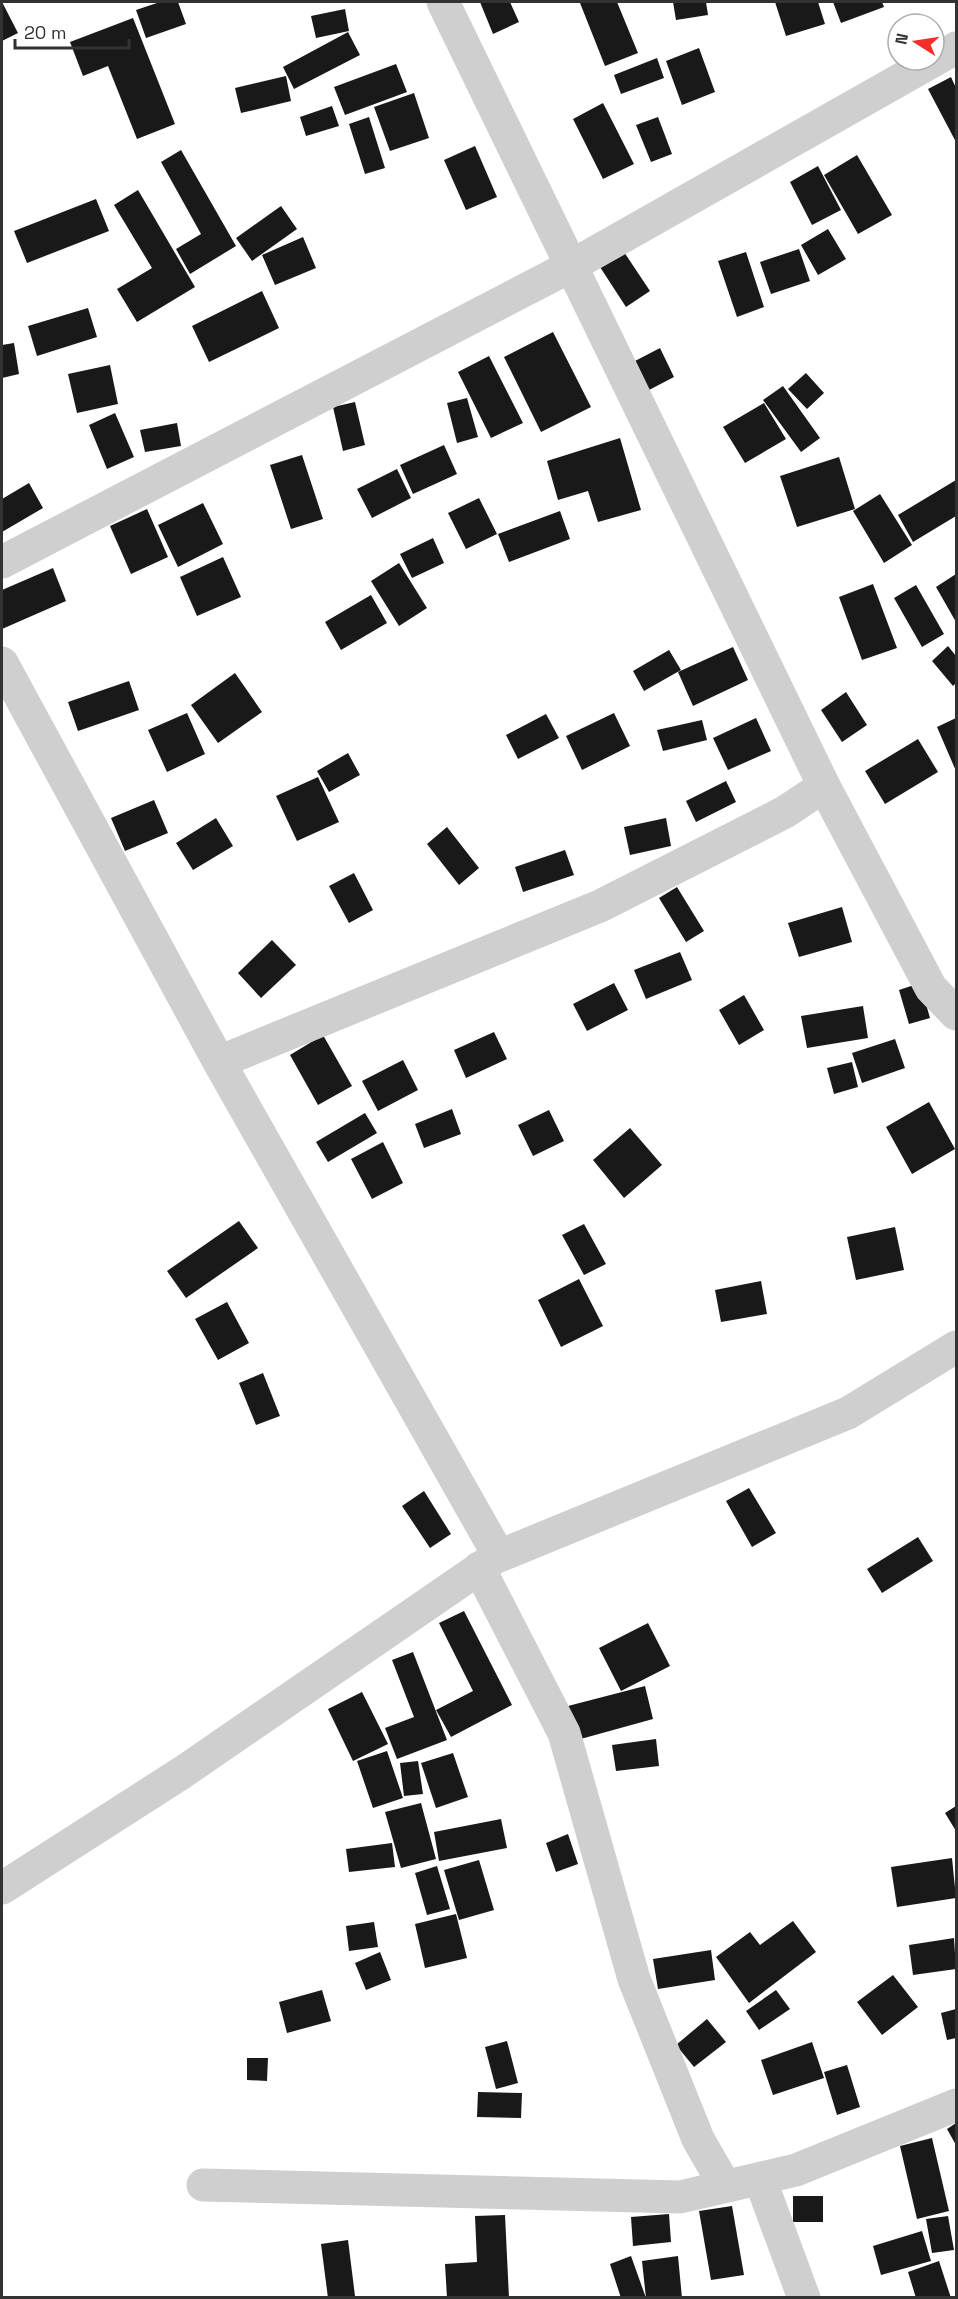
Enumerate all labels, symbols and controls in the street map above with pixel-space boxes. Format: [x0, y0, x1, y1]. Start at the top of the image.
scale bar [15, 12, 129, 50]
north arrow [886, 12, 946, 72]
text: 20 m [24, 21, 67, 44]
text: N [890, 32, 913, 46]

